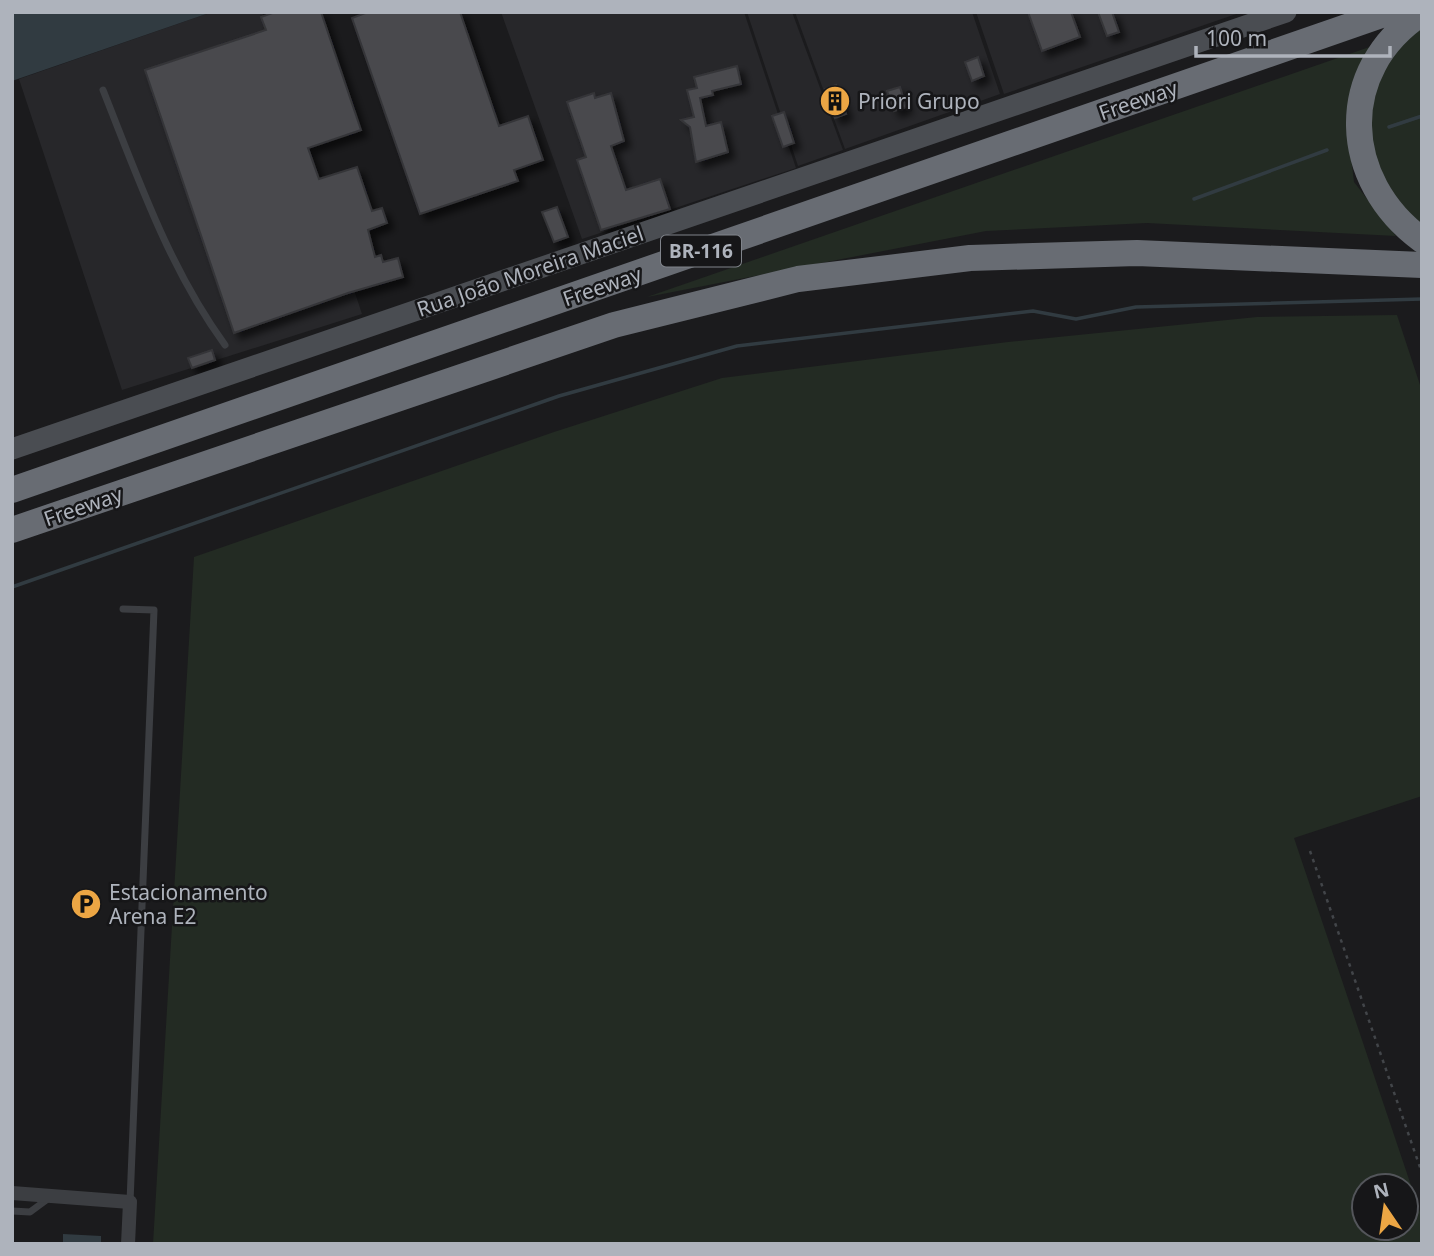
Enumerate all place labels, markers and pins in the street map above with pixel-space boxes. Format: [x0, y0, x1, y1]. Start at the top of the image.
building icon: Priori Grupo [818, 84, 852, 118]
place label: Priori Grupo [858, 87, 980, 115]
place label: Estacionamento Arena E2 [109, 878, 268, 930]
parking icon: Estacionamento Arena E2 [69, 887, 103, 921]

